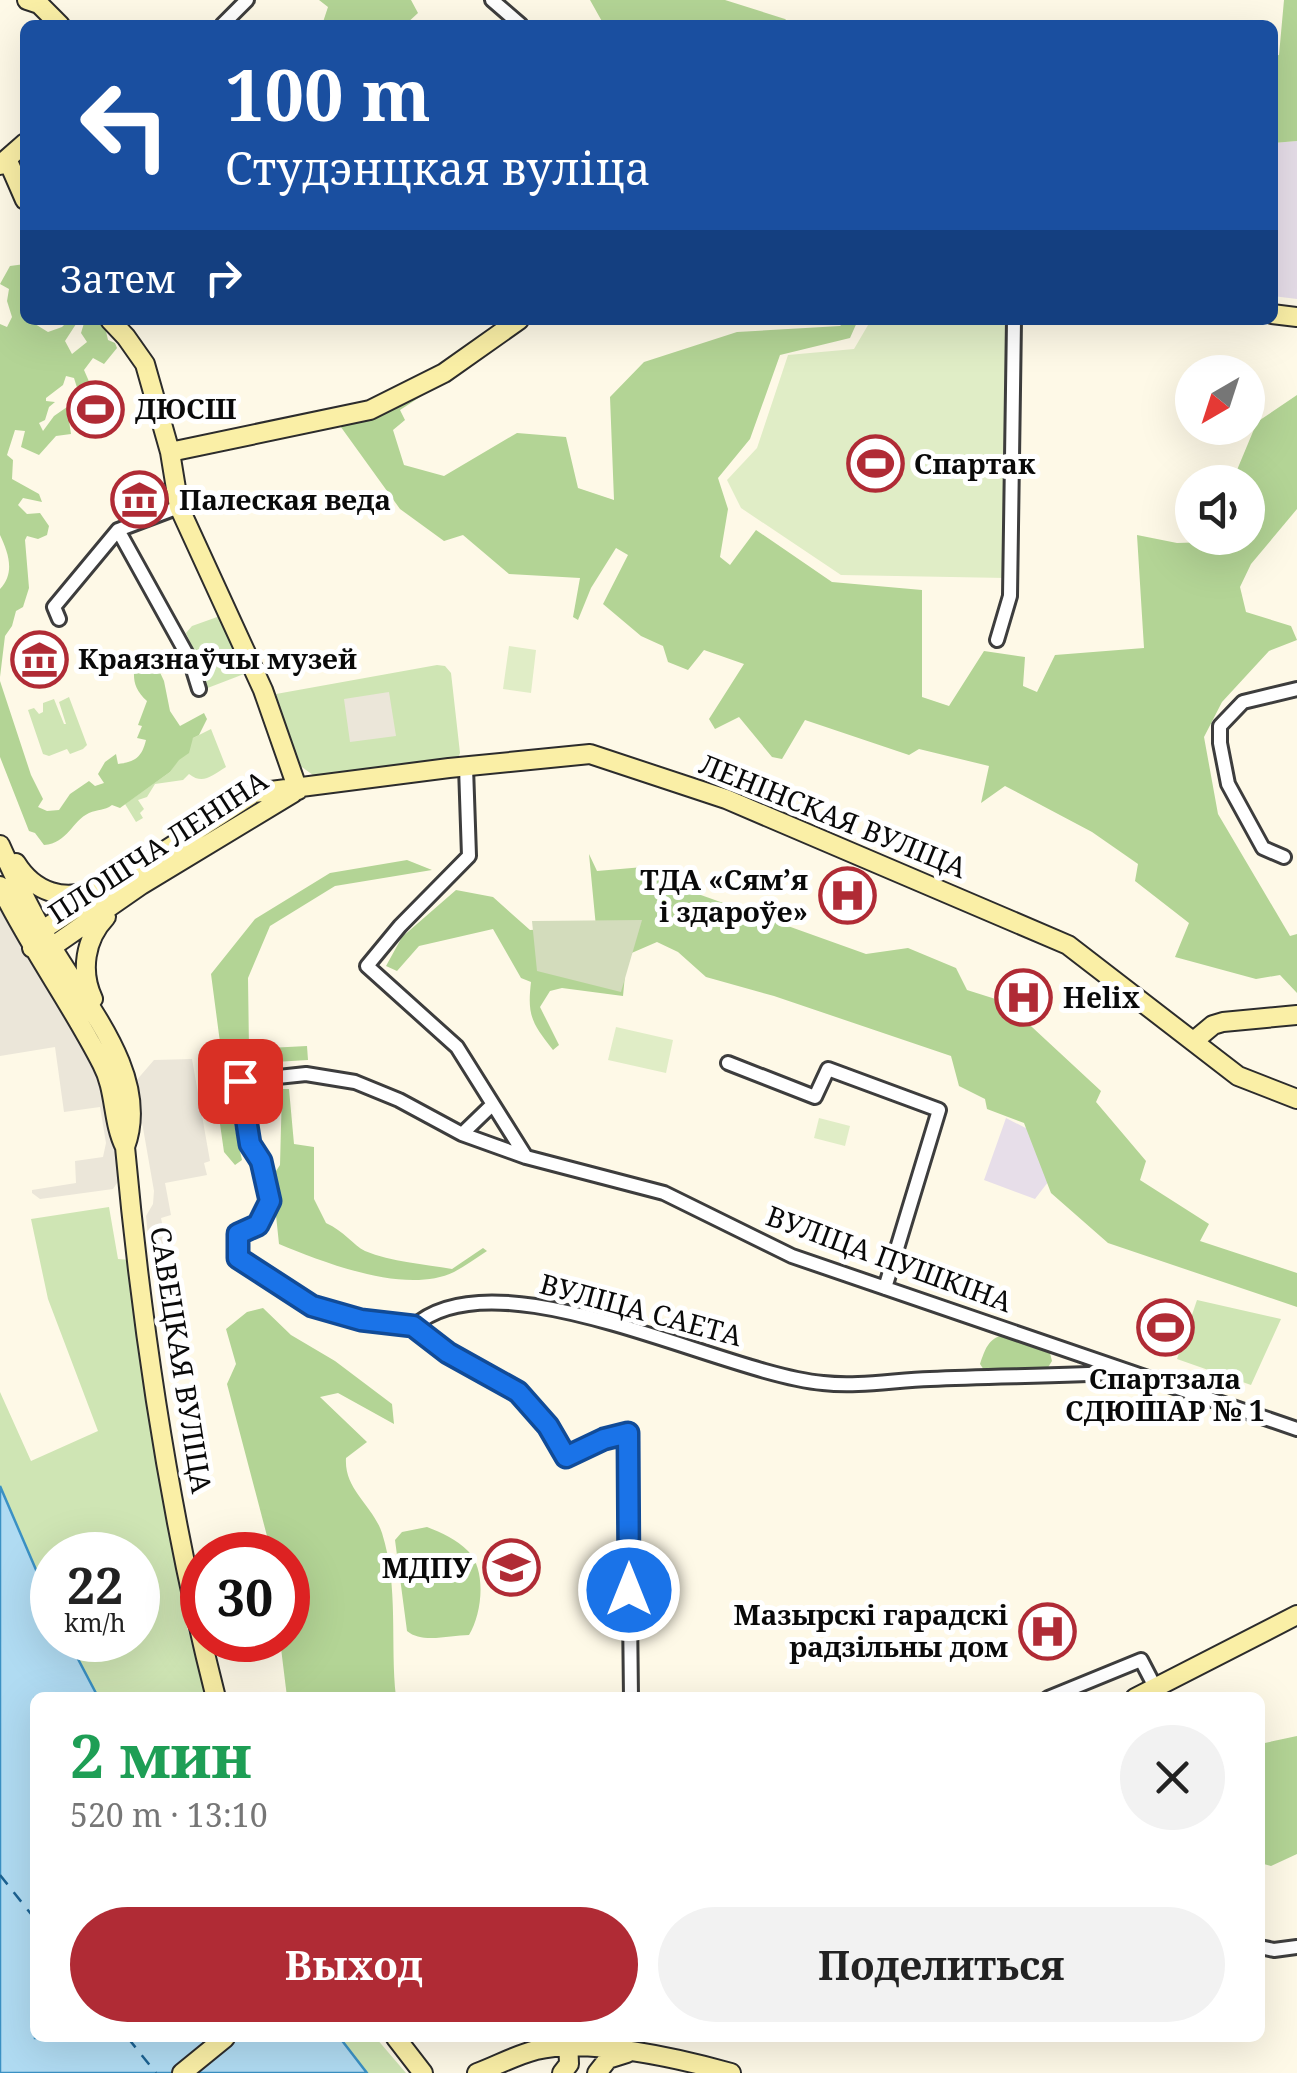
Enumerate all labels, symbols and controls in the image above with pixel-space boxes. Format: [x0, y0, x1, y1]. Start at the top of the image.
text: 100 m [225, 46, 431, 142]
icon: left [60, 60, 190, 190]
text: Студэнцкая вуліца [225, 137, 651, 198]
icon: right [196, 250, 251, 305]
text: Затем [60, 252, 176, 304]
north arrow [1175, 355, 1265, 445]
map controls [1175, 355, 1265, 555]
sports icon: ДЮСШ [66, 379, 126, 439]
place label: ДЮСШ [135, 389, 237, 427]
sports icon: Спартак [845, 434, 905, 494]
place label: Спартак [914, 444, 1036, 482]
button: sound [1175, 465, 1265, 555]
museum icon: Палеская веда [110, 470, 170, 530]
place label: Палеская веда [179, 480, 391, 518]
museum icon: Краязнаўчы музей [9, 629, 69, 689]
place label: Краязнаўчы музей [78, 639, 357, 677]
street label: ЛЕНІНСКАЯ ВУЛІЦА [694, 744, 973, 886]
street label: ПЛОШЧА ЛЕНІНА [40, 761, 275, 931]
place label: ТДА «Сямʼя і здароўе» [640, 860, 808, 930]
hospital icon: ТДА «Сямʼя і здароўе» [817, 866, 877, 926]
hospital icon: Helix [994, 968, 1054, 1028]
place label: Helix [1063, 978, 1140, 1016]
pin [198, 1039, 283, 1124]
icon: arrive [213, 1054, 268, 1109]
street label: ВУЛІЦА ПУШКІНА [761, 1196, 1018, 1320]
street label: САВЕЦКАЯ ВУЛІЦА [142, 1224, 222, 1496]
street label: ВУЛІЦА САЕТА [536, 1264, 747, 1354]
sports icon: Спартзала СДЮШАР № 1 [1135, 1298, 1195, 1358]
place label: Спартзала СДЮШАР № 1 [1065, 1359, 1265, 1429]
speed limit sign: 30 [180, 1532, 310, 1662]
school or university icon: МДПУ [481, 1538, 541, 1598]
position arrow [577, 1538, 681, 1642]
place label: МДПУ [382, 1548, 472, 1586]
text: 22 [67, 1551, 123, 1619]
place label: Мазырскі гарадскі радзільны дом [734, 1595, 1008, 1665]
hospital icon: Мазырскі гарадскі радзільны дом [1017, 1601, 1077, 1661]
text: km/h [64, 1605, 126, 1639]
text: 2 мин [70, 1714, 252, 1796]
button: close [1120, 1725, 1225, 1830]
text: 520 m · 13:10 [70, 1793, 268, 1836]
button: Выход [70, 1907, 638, 2022]
button: Поделиться [658, 1907, 1225, 2022]

